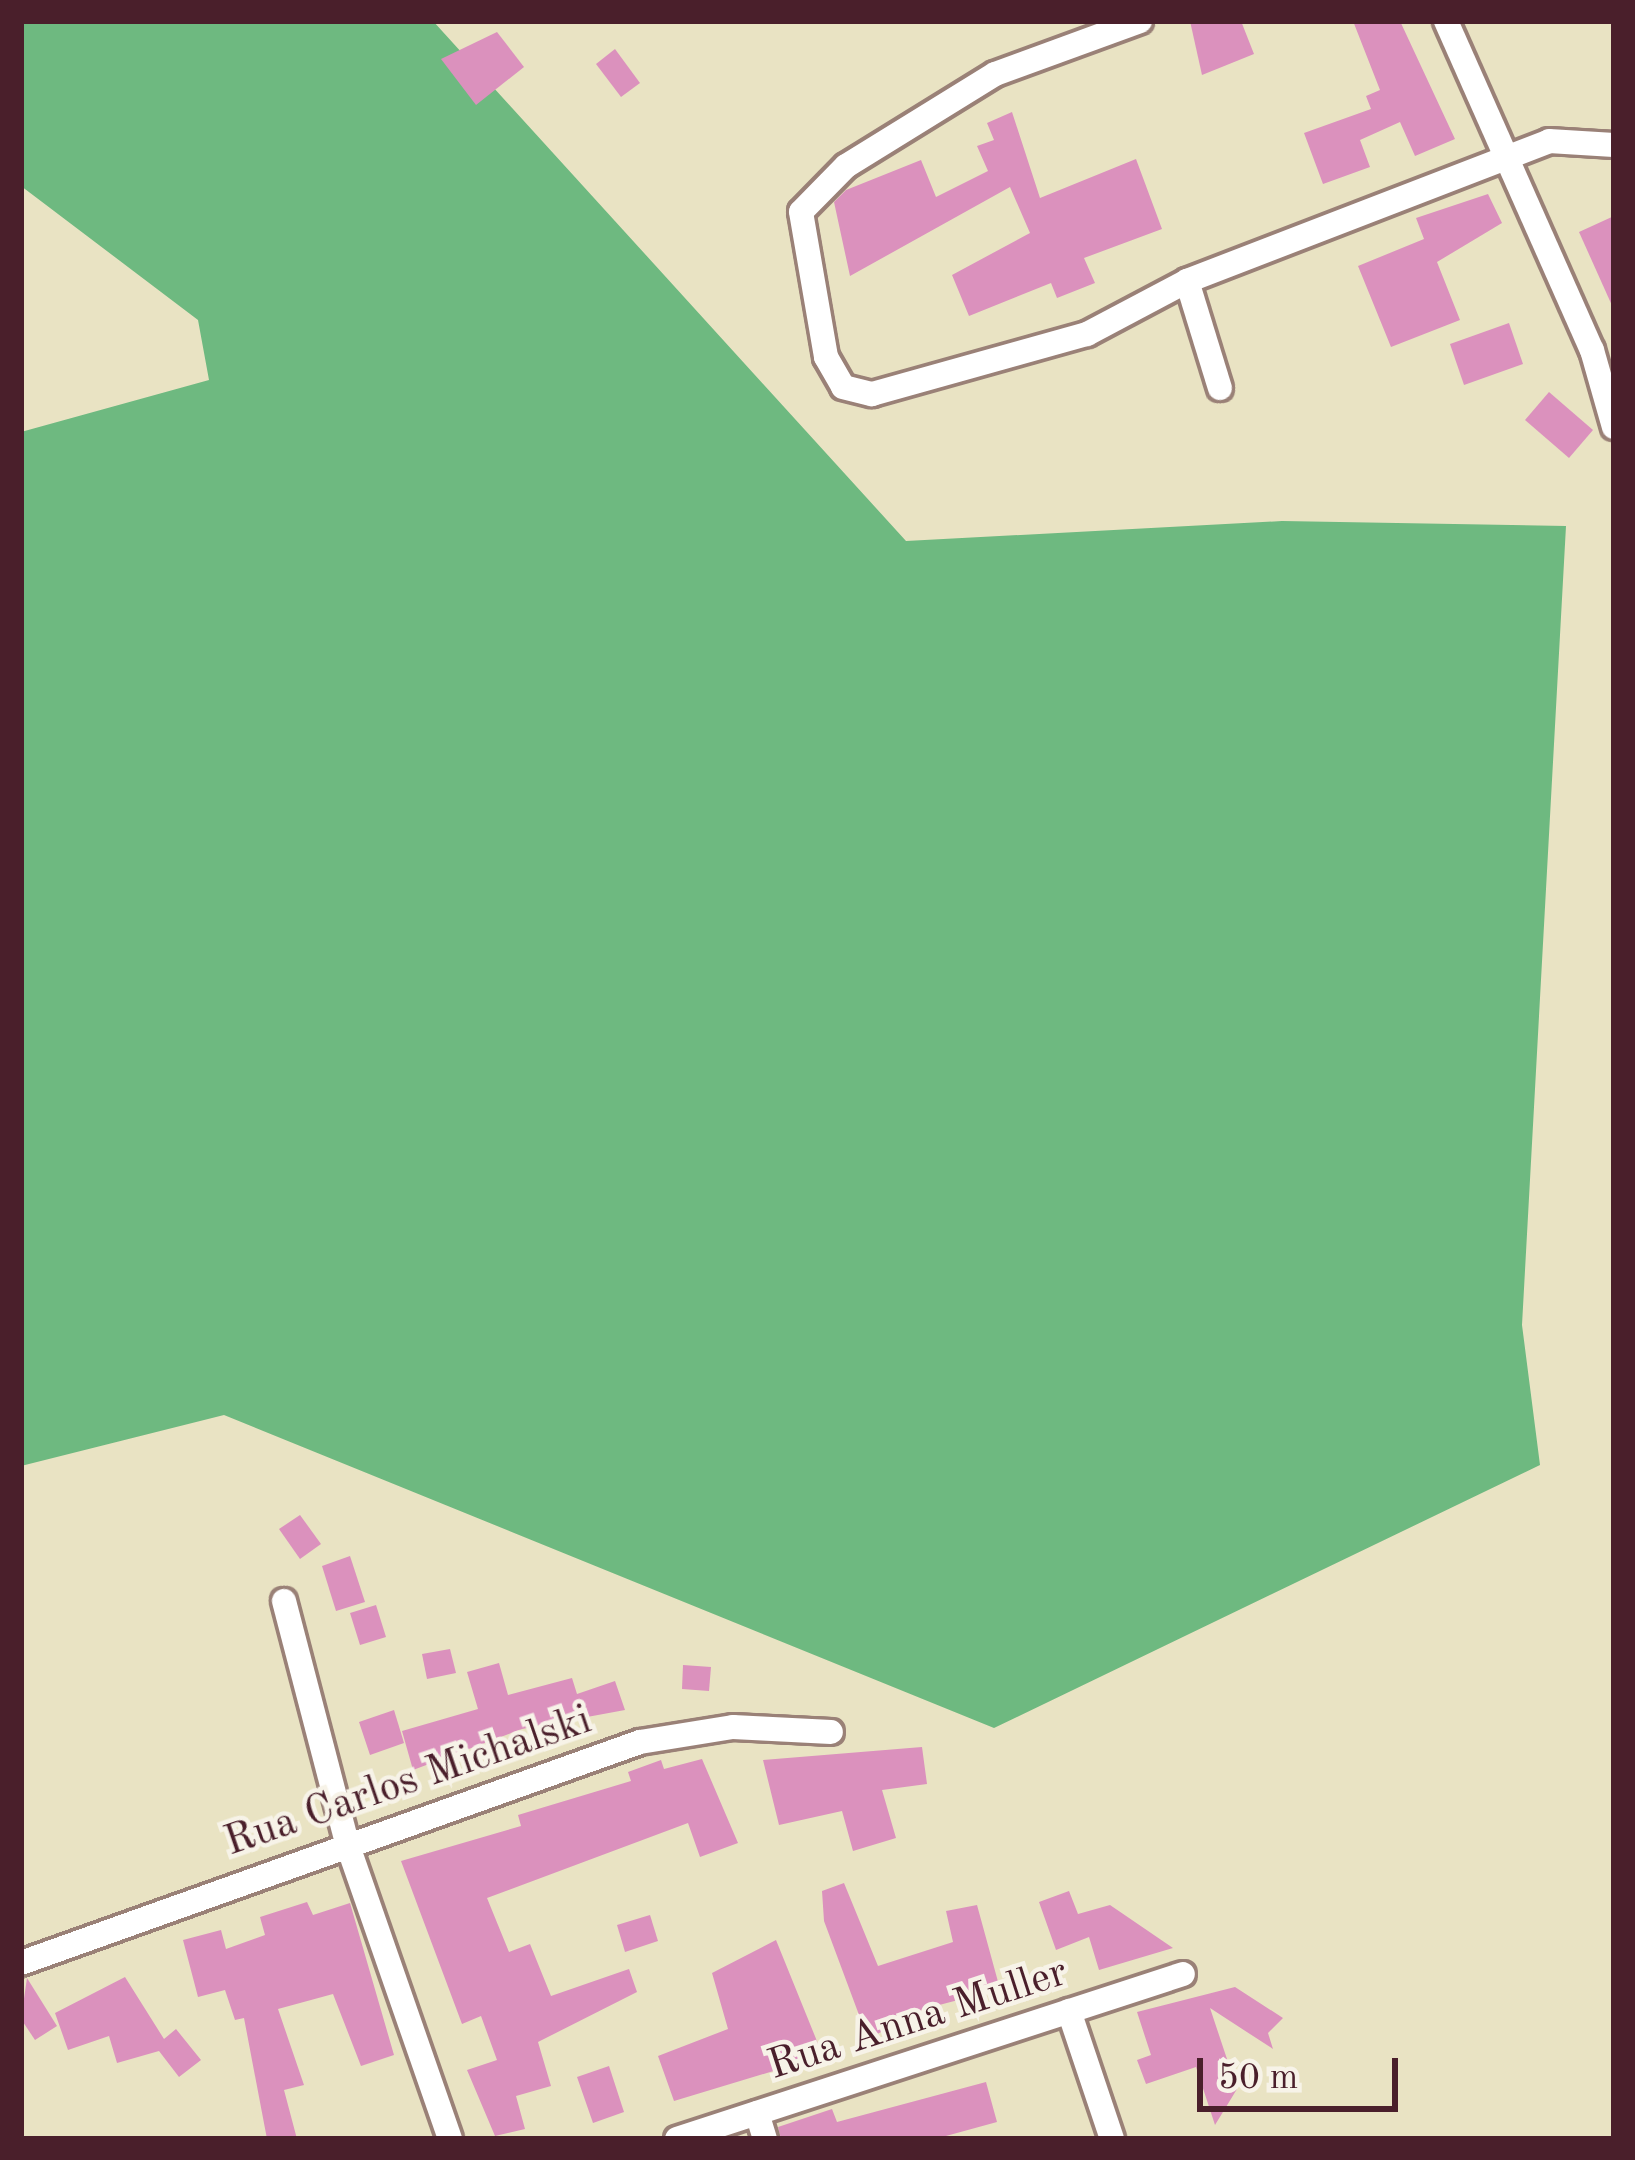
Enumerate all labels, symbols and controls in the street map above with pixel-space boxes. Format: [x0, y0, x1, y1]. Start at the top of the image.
street label: Rua Carlos Michalski [218, 1696, 598, 1868]
street label: Rua Anna Muller [762, 1948, 1074, 2092]
scale bar [1203, 2034, 1404, 2108]
text: 50 m [1218, 2061, 1298, 2097]

